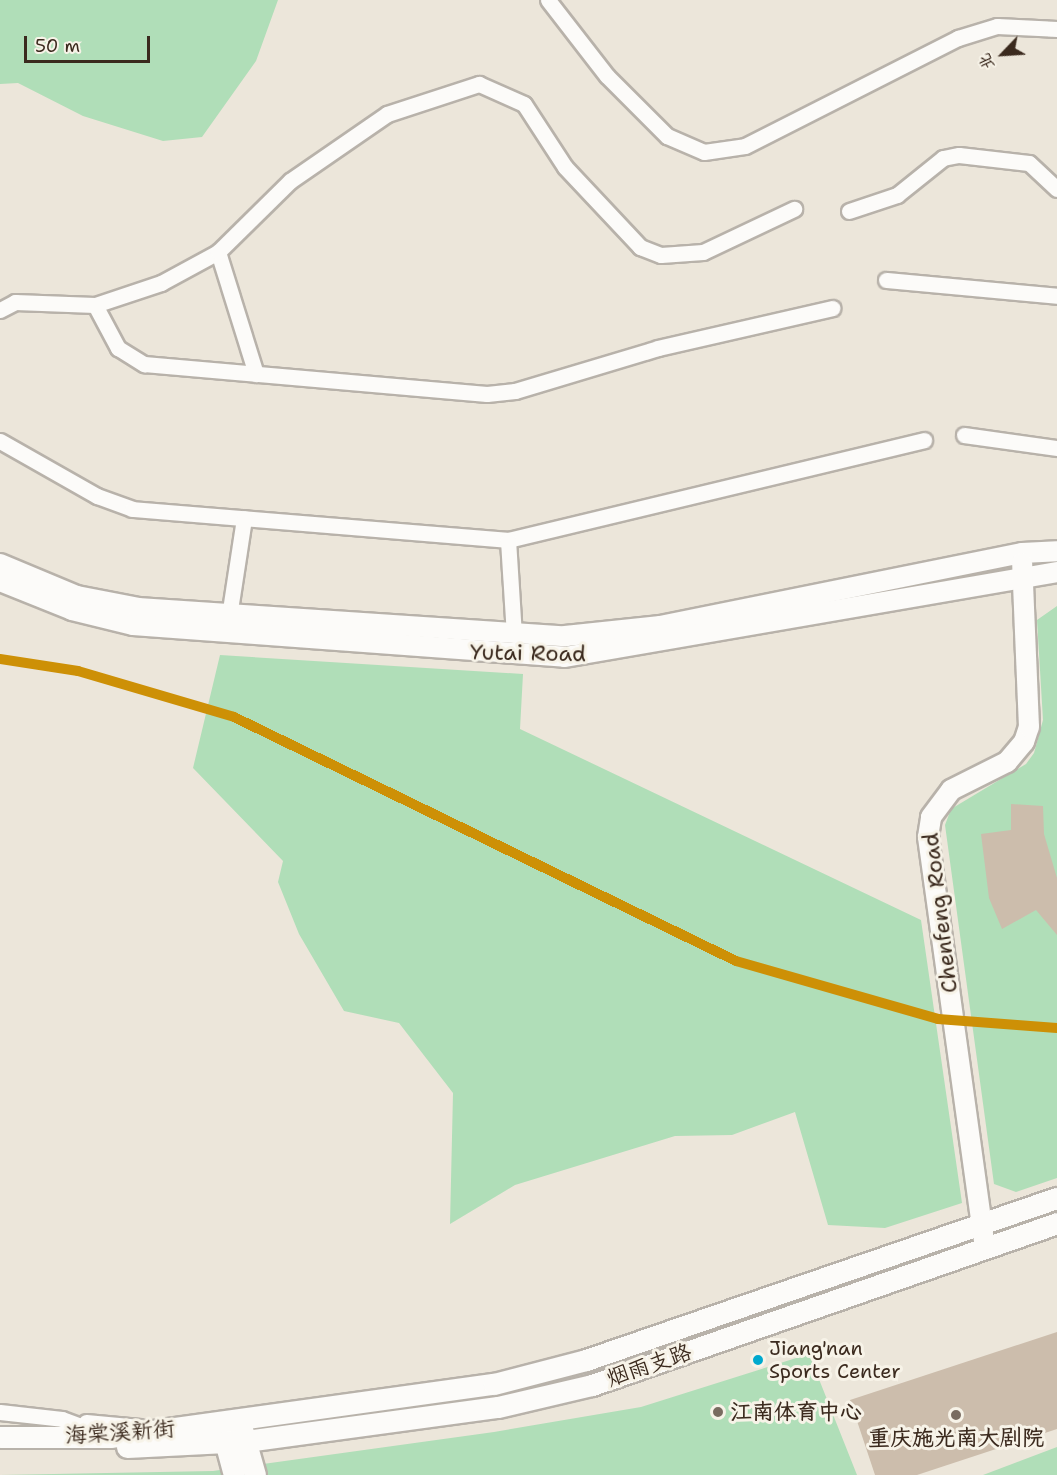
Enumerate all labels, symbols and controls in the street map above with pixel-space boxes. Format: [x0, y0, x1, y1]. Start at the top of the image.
scale bar [27, 24, 153, 62]
north arrow [973, 24, 1033, 84]
text: 50 m [35, 34, 80, 58]
text: 北 [973, 50, 999, 74]
street label: Yutai Road [470, 639, 586, 667]
street label: Chenfeng Road [917, 831, 963, 995]
place label: Jiang'nan Sports Center [769, 1336, 901, 1383]
street label: 烟雨支路 [603, 1338, 695, 1392]
marker: Jiang'nan Sports Center [752, 1354, 764, 1366]
place label: 江南体育中心 [730, 1399, 862, 1425]
marker: 江南体育中心 [711, 1405, 725, 1419]
marker: 重庆施光南大剧院 [949, 1408, 963, 1422]
street label: 海棠溪新街 [64, 1415, 176, 1449]
place label: 重庆施光南大剧院 [868, 1425, 1044, 1451]

